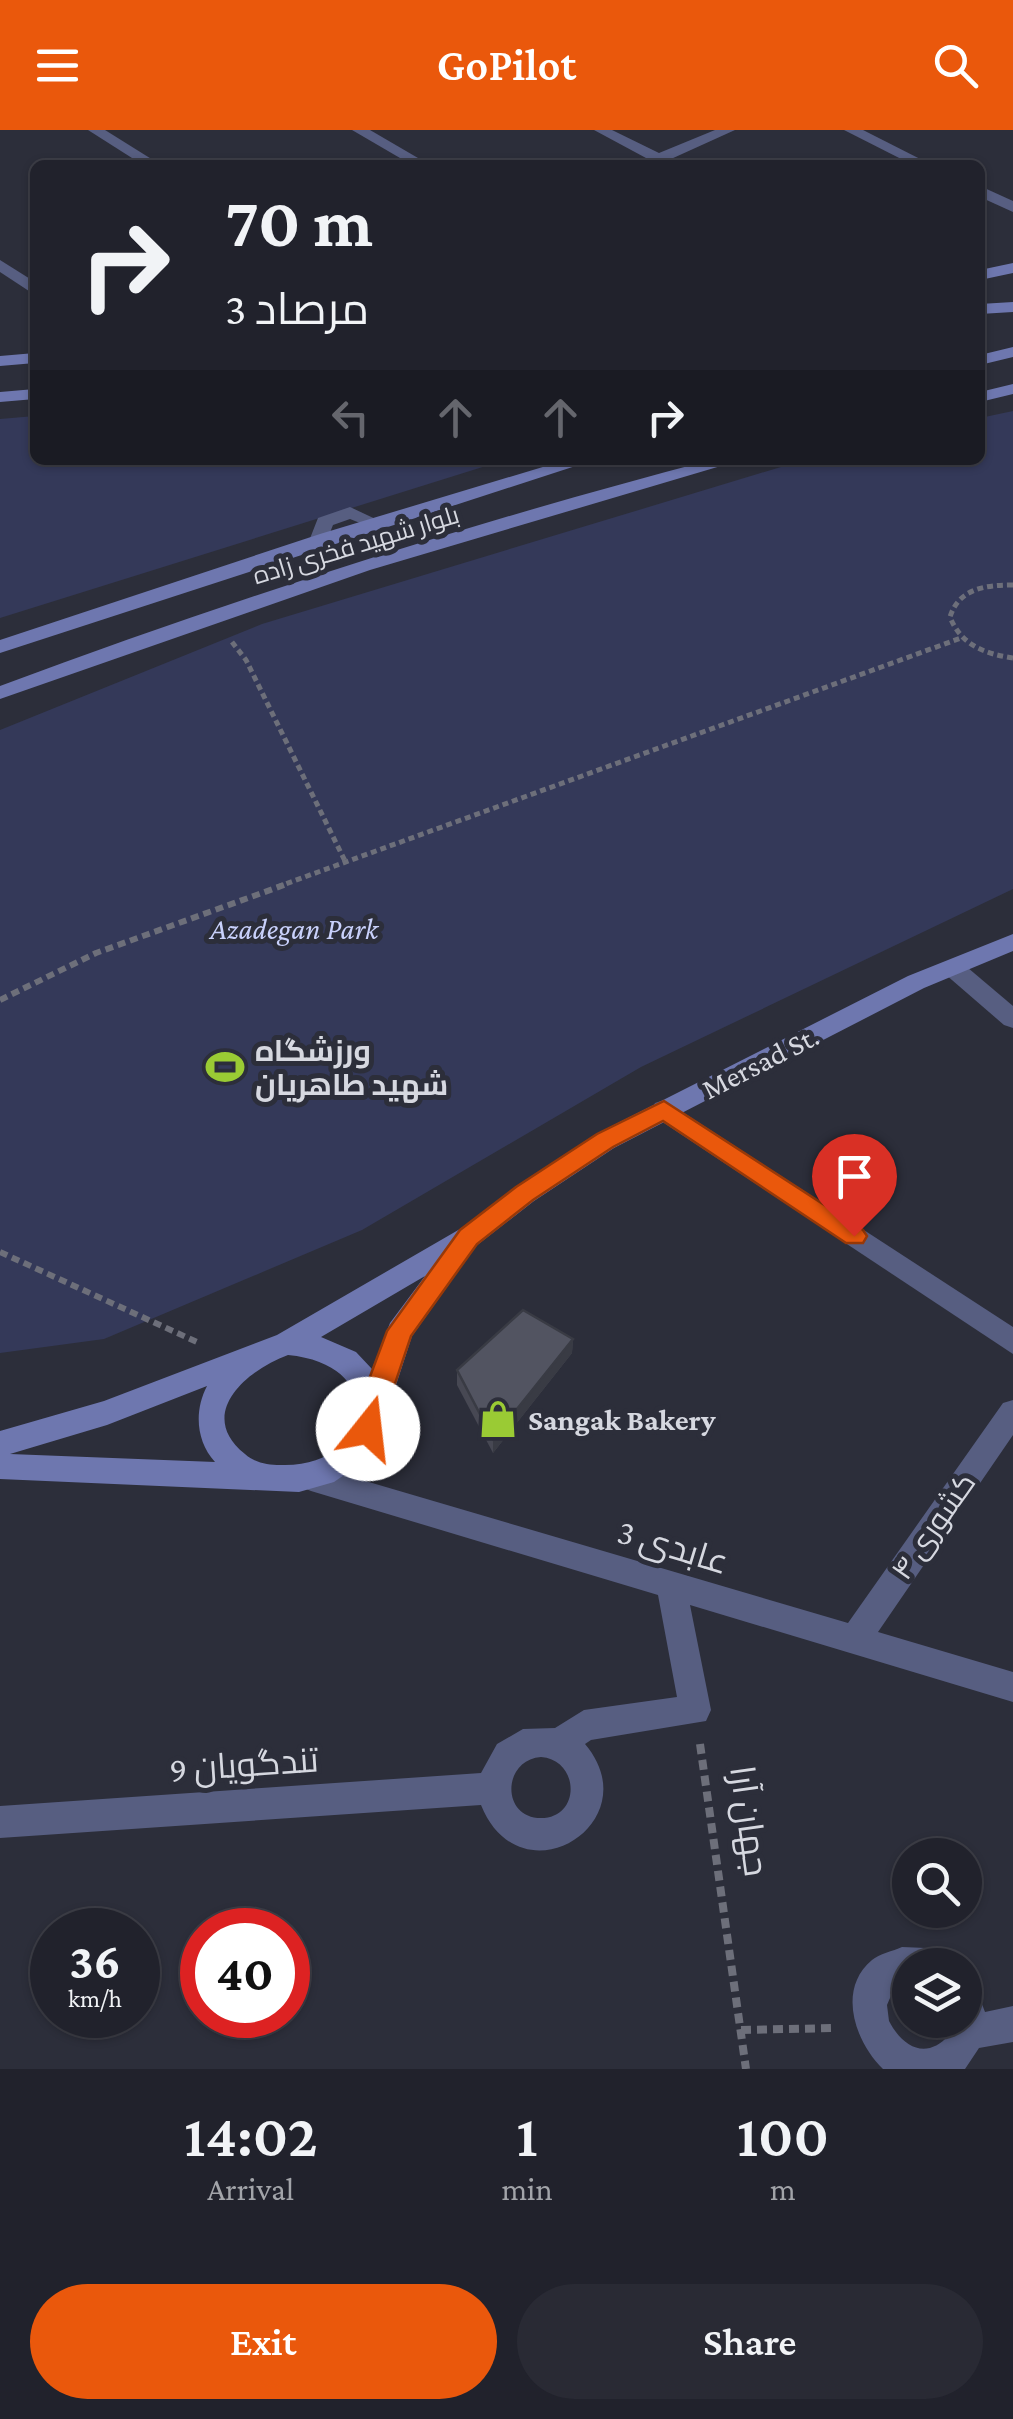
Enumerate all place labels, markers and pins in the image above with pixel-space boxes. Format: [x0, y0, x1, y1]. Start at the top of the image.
place label: ورزشگاه شهید طاهریان [255, 1034, 448, 1103]
sports icon: ورزشگاه شهید طاهریان [204, 1046, 246, 1088]
pin [812, 1134, 897, 1237]
shop icon: Sangak Bakery [477, 1398, 519, 1440]
place label: Sangak Bakery [528, 1403, 716, 1436]

